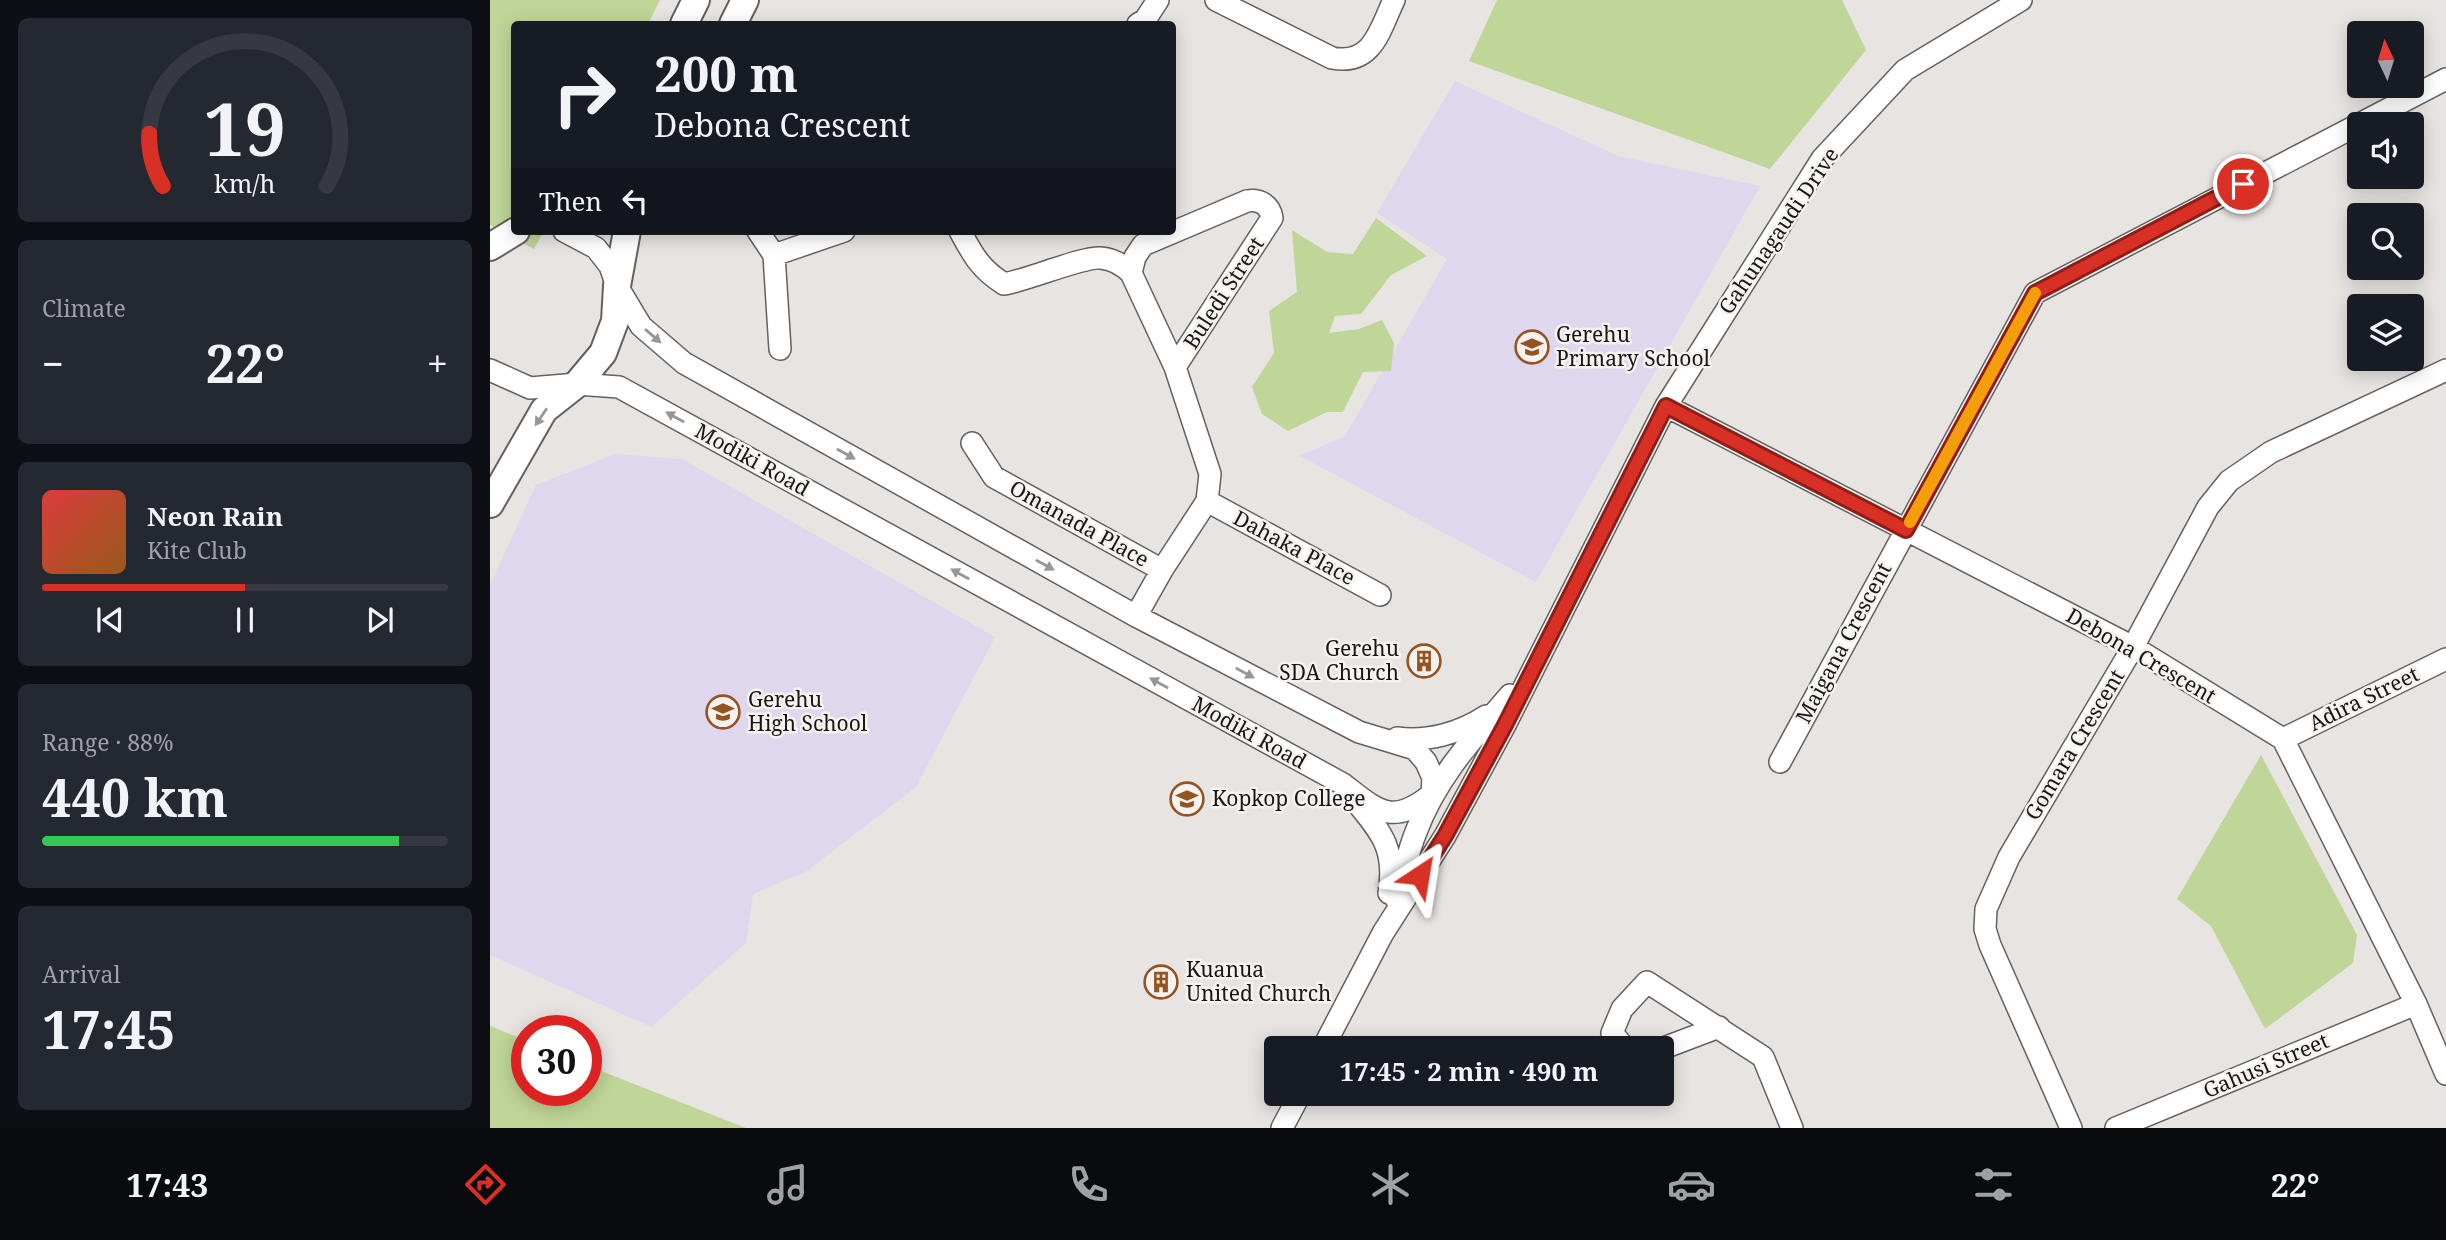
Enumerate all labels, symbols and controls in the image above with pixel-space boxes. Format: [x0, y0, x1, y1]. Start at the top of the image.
north arrow [2347, 21, 2424, 98]
map controls [2347, 21, 2424, 371]
text: 200 m [654, 40, 798, 106]
icon: right [539, 49, 630, 140]
text: 19 [204, 78, 286, 177]
text: Debona Crescent [654, 103, 911, 146]
button: sound [2347, 112, 2424, 189]
street label: Gahunagaudi Drive [1712, 142, 1844, 319]
pin [2213, 154, 2273, 214]
icon: arrive [2224, 165, 2262, 203]
text: km/h [214, 166, 276, 200]
icon: left [616, 182, 654, 220]
text: Then [539, 183, 602, 219]
button: search [2347, 203, 2424, 280]
street label: Buledi Street [1176, 231, 1270, 354]
text: Climate [42, 292, 126, 324]
button: layers [2347, 294, 2424, 371]
place label: Gerehu Primary School [1556, 320, 1711, 372]
text: 22° [206, 327, 285, 398]
one-way arrow [644, 328, 661, 343]
school or university icon: Gerehu Primary School [1513, 328, 1551, 366]
text: − [42, 337, 64, 389]
text: + [427, 337, 448, 389]
one-way arrow [534, 408, 548, 426]
one-way arrow [665, 411, 684, 423]
street label: Modiki Road [690, 416, 815, 502]
one-way arrow [837, 448, 856, 460]
street label: Omanada Place [1005, 473, 1154, 573]
text: Neon Rain [147, 498, 283, 534]
street label: Dahaka Place [1229, 503, 1360, 591]
text: Kite Club [147, 534, 247, 566]
street label: Maigana Crescent [1789, 557, 1897, 728]
one-way arrow [1035, 559, 1055, 571]
one-way arrow [950, 568, 970, 580]
icon: previous [91, 601, 129, 639]
icon: pause [226, 601, 264, 639]
icon: next [361, 601, 399, 639]
street label: Debona Crescent [2062, 601, 2221, 709]
place label: Gerehu SDA Church [1279, 634, 1399, 686]
building icon: Gerehu SDA Church [1405, 642, 1443, 680]
street label: Adira Street [2304, 659, 2423, 737]
street label: Gomara Crescent [2018, 664, 2130, 825]
one-way arrow [1235, 667, 1255, 679]
one-way arrow [1150, 677, 1169, 689]
place label: Gerehu High School [748, 685, 868, 737]
street label: Modiki Road [1187, 689, 1312, 775]
school or university icon: Gerehu High School [704, 693, 742, 731]
text: Range · 88% [42, 726, 174, 758]
text: 440 km [42, 761, 228, 832]
school or university icon: Kopkop College [1168, 780, 1206, 818]
place label: Kopkop College [1212, 784, 1365, 812]
position arrow [1383, 838, 1457, 912]
place label: Kuanua United Church [1186, 955, 1331, 1007]
text: Arrival [42, 958, 121, 990]
building icon: Kuanua United Church [1142, 963, 1180, 1001]
text: 17:45 [42, 993, 175, 1064]
speed limit sign: 30 [511, 1015, 602, 1106]
street label: Gahusi Street [2199, 1026, 2333, 1104]
text: 17:45 · 2 min · 490 m [1339, 1053, 1599, 1089]
icon: directions [461, 1160, 510, 1209]
icon: music [763, 1160, 812, 1209]
icon: phone [1064, 1160, 1113, 1209]
icon: climate [1366, 1160, 1415, 1209]
icon: car [1667, 1160, 1716, 1209]
icon: filters [1969, 1160, 2018, 1209]
text: 17:43 [126, 1163, 208, 1206]
text: 22° [2271, 1163, 2320, 1206]

